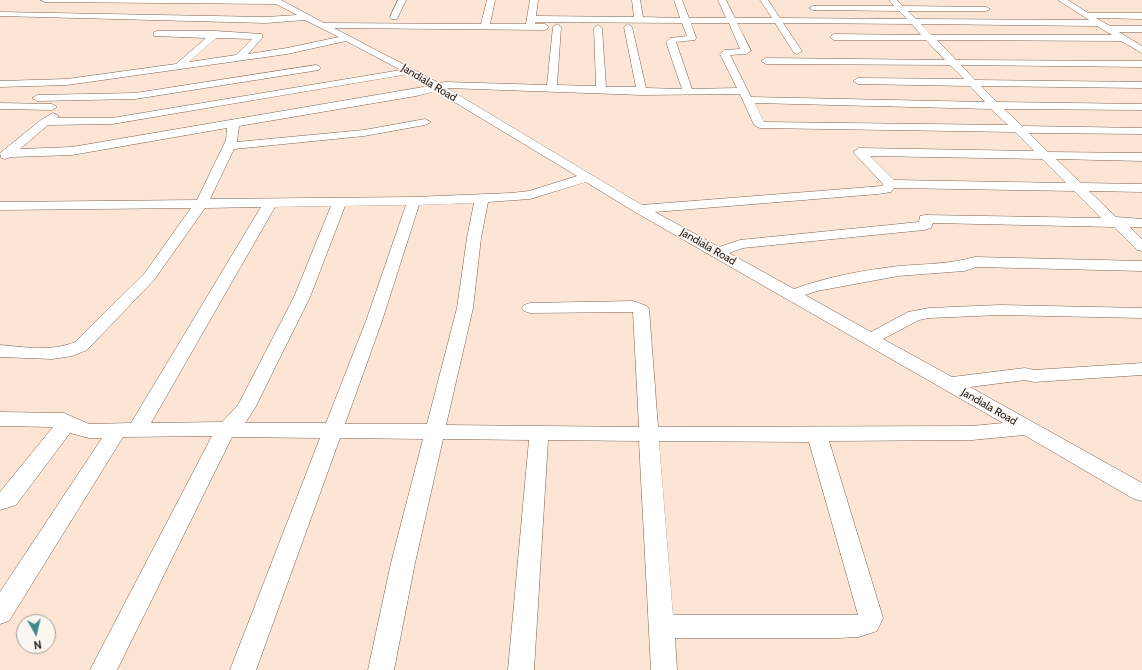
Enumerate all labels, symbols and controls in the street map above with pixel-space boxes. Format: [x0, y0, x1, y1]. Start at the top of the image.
street label: Jandiala Road [399, 61, 459, 105]
street label: Jandiala Road [678, 226, 738, 268]
street label: Jandiala Road [959, 386, 1019, 428]
north arrow [16, 614, 56, 654]
text: N [33, 637, 42, 652]

